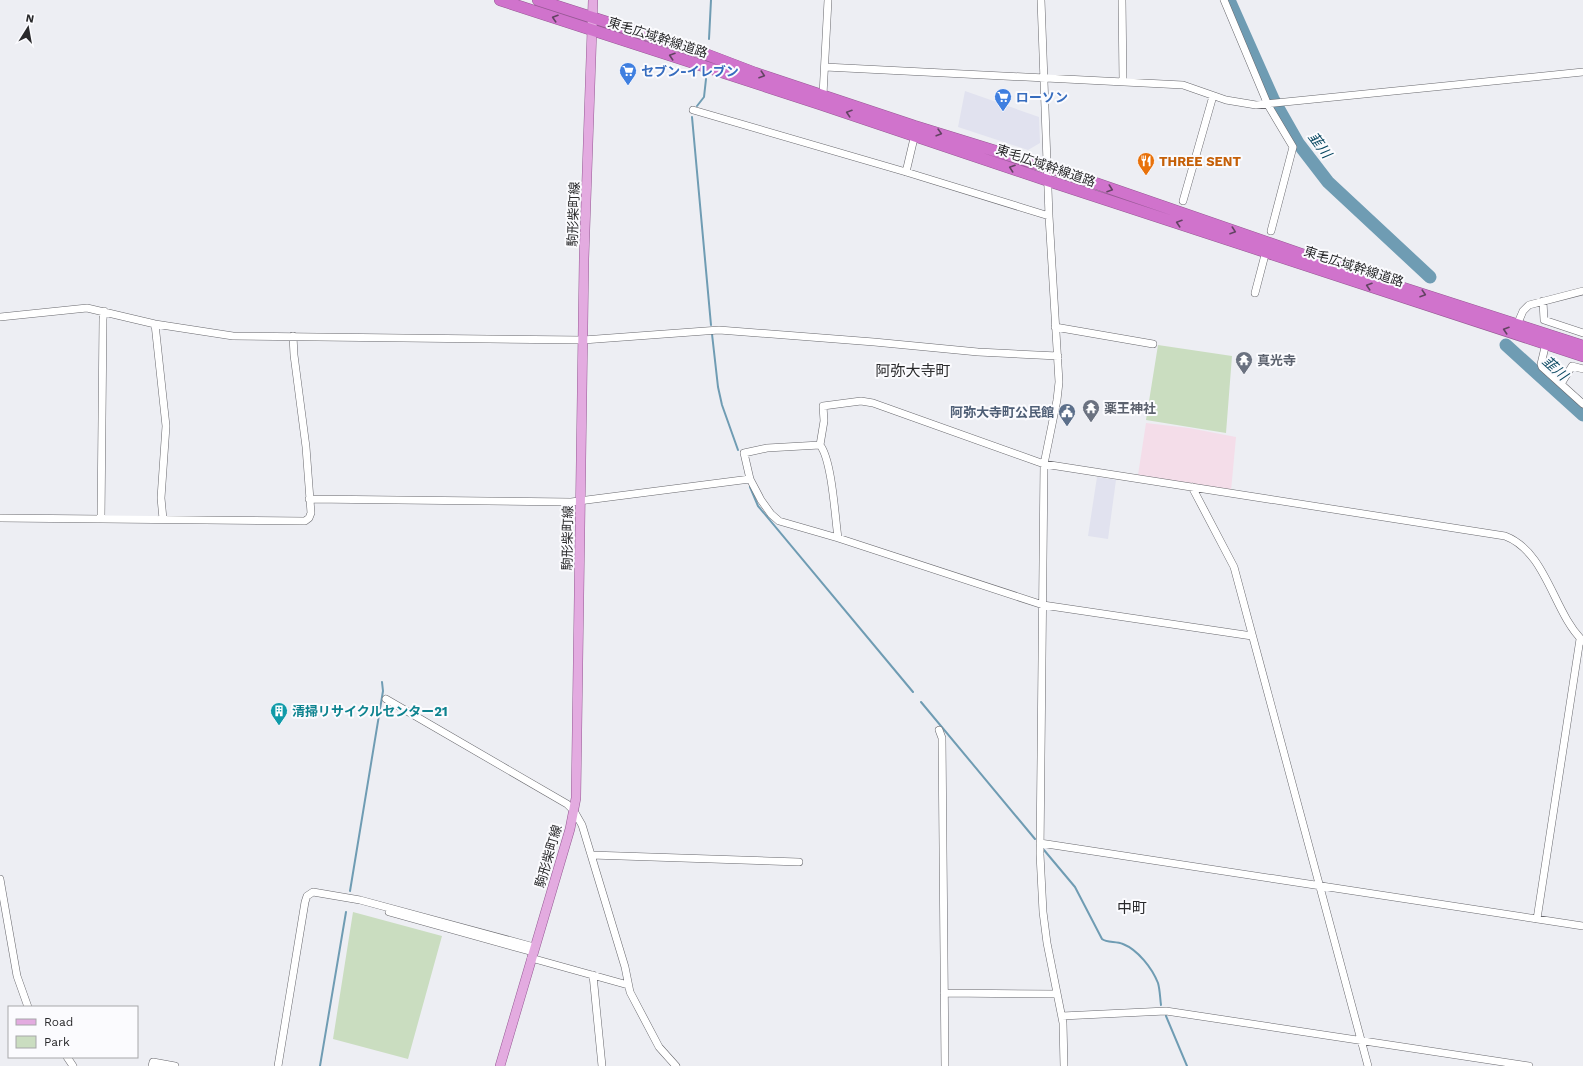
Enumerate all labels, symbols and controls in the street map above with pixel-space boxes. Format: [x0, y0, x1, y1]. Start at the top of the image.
north arrow [8, 8, 48, 48]
text: N [25, 12, 35, 26]
one-way arrow [552, 14, 559, 23]
street label: 東毛広域幹線道路 [606, 14, 710, 61]
one-way arrow [669, 52, 676, 61]
supermarket icon: セブン-イレブン [618, 61, 638, 86]
place label: セブン-イレブン [641, 64, 739, 79]
one-way arrow [758, 70, 765, 79]
supermarket icon: ローソン [993, 87, 1013, 112]
place label: ローソン [1016, 90, 1068, 105]
one-way arrow [846, 109, 853, 118]
one-way arrow [935, 128, 942, 137]
water label: 韮川 [1305, 129, 1336, 163]
street label: 東毛広域幹線道路 [994, 141, 1097, 189]
restaurant icon: THREE SENT [1136, 151, 1156, 176]
place label: THREE SENT [1159, 154, 1241, 169]
one-way arrow [1008, 165, 1015, 173]
street label: 駒形柴町線 [565, 181, 582, 247]
one-way arrow [1106, 184, 1113, 192]
one-way arrow [1176, 219, 1183, 228]
one-way arrow [1229, 226, 1236, 235]
street label: 東毛広域幹線道路 [1302, 243, 1406, 290]
one-way arrow [1366, 282, 1373, 291]
one-way arrow [1419, 289, 1426, 298]
one-way arrow [1503, 326, 1510, 335]
temple icon: 真光寺 [1234, 350, 1254, 375]
place label: 真光寺 [1257, 353, 1296, 368]
water label: 韮川 [1539, 353, 1572, 385]
district label: 阿弥大寺町 [875, 362, 951, 380]
temple icon: 薬王神社 [1081, 398, 1101, 423]
place label: 薬王神社 [1104, 401, 1156, 416]
public building icon: 阿弥大寺町公民館 [1057, 402, 1077, 427]
place label: 阿弥大寺町公民館 [950, 405, 1054, 420]
street label: 駒形柴町線 [559, 505, 576, 571]
building icon: 清掃リサイクルセンター21 [269, 701, 289, 726]
place label: 清掃リサイクルセンター21 [292, 704, 448, 719]
street label: 駒形柴町線 [532, 823, 565, 889]
district label: 中町 [1117, 899, 1147, 917]
legend [8, 1006, 138, 1058]
text: Road [44, 1015, 73, 1029]
text: Park [44, 1035, 70, 1049]

